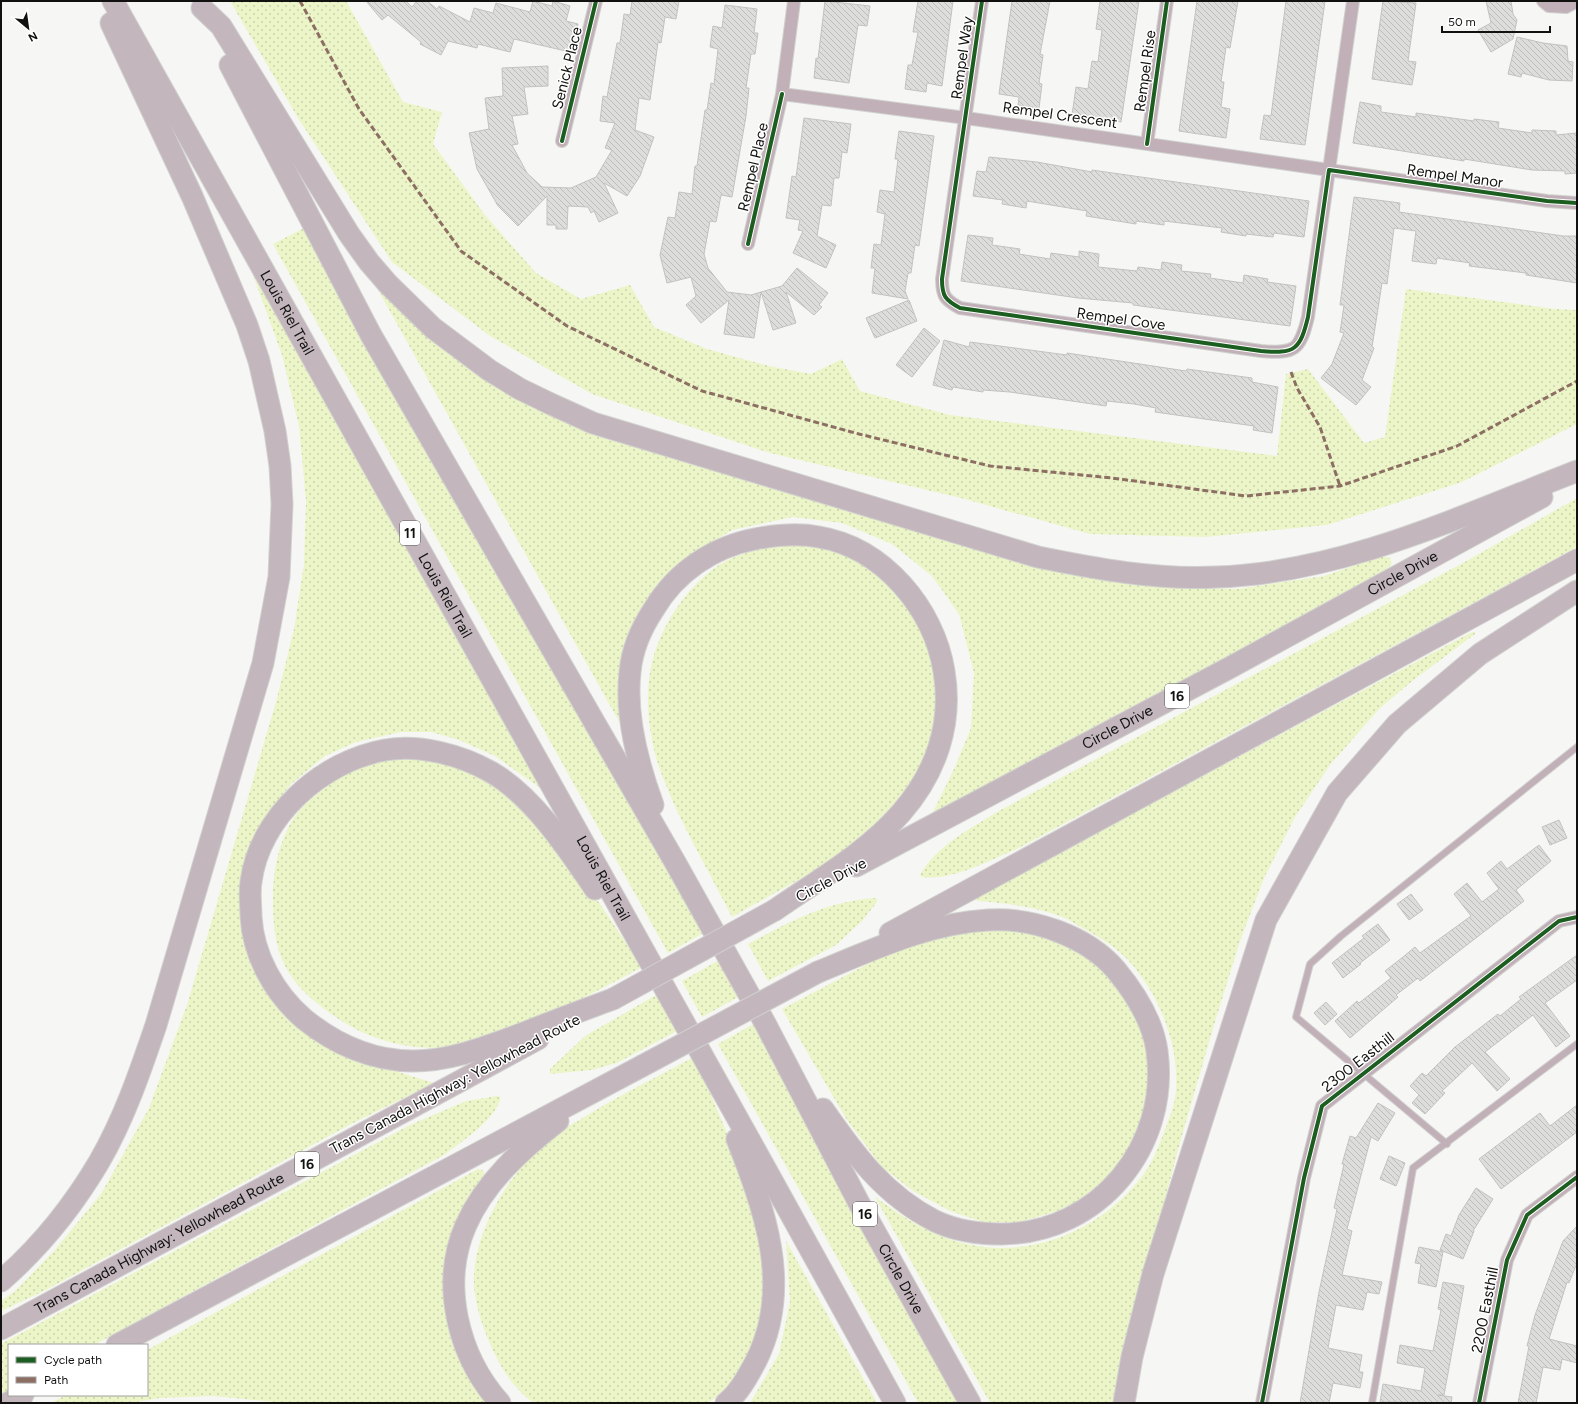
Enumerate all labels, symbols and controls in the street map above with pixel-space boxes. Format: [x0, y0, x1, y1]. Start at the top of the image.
north arrow [8, 8, 48, 48]
scale bar [1442, 8, 1550, 34]
street label: Rempel Way [947, 15, 977, 101]
text: 50 m [1448, 15, 1476, 29]
street label: Senick Place [548, 25, 586, 111]
text: N [26, 29, 39, 44]
street label: Rempel Rise [1130, 29, 1160, 113]
street label: Rempel Crescent [1001, 98, 1119, 132]
street label: Rempel Place [734, 121, 772, 213]
street label: Rempel Manor [1406, 160, 1504, 192]
street label: Louis Riel Trail [256, 267, 318, 358]
street label: Rempel Cove [1075, 304, 1167, 334]
road number: 11 [400, 521, 420, 545]
street label: Circle Drive [1364, 547, 1441, 600]
street label: Louis Riel Trail [414, 550, 476, 641]
road number: 16 [1165, 684, 1189, 708]
street label: Circle Drive [1079, 701, 1156, 753]
street label: Louis Riel Trail [572, 833, 634, 924]
street label: Circle Drive [793, 854, 869, 906]
street label: Trans Canada Highway: Yellowhead Route [327, 1010, 583, 1158]
street label: 2300 Easthill [1318, 1028, 1398, 1096]
road number: 16 [295, 1152, 319, 1176]
street label: Trans Canada Highway: Yellowhead Route [32, 1169, 287, 1318]
road number: 16 [853, 1202, 877, 1226]
street label: Circle Drive [874, 1240, 928, 1317]
street label: 2200 Easthill [1468, 1265, 1502, 1355]
legend [8, 1344, 148, 1396]
text: Cycle path [44, 1353, 102, 1367]
text: Path [44, 1373, 68, 1387]

